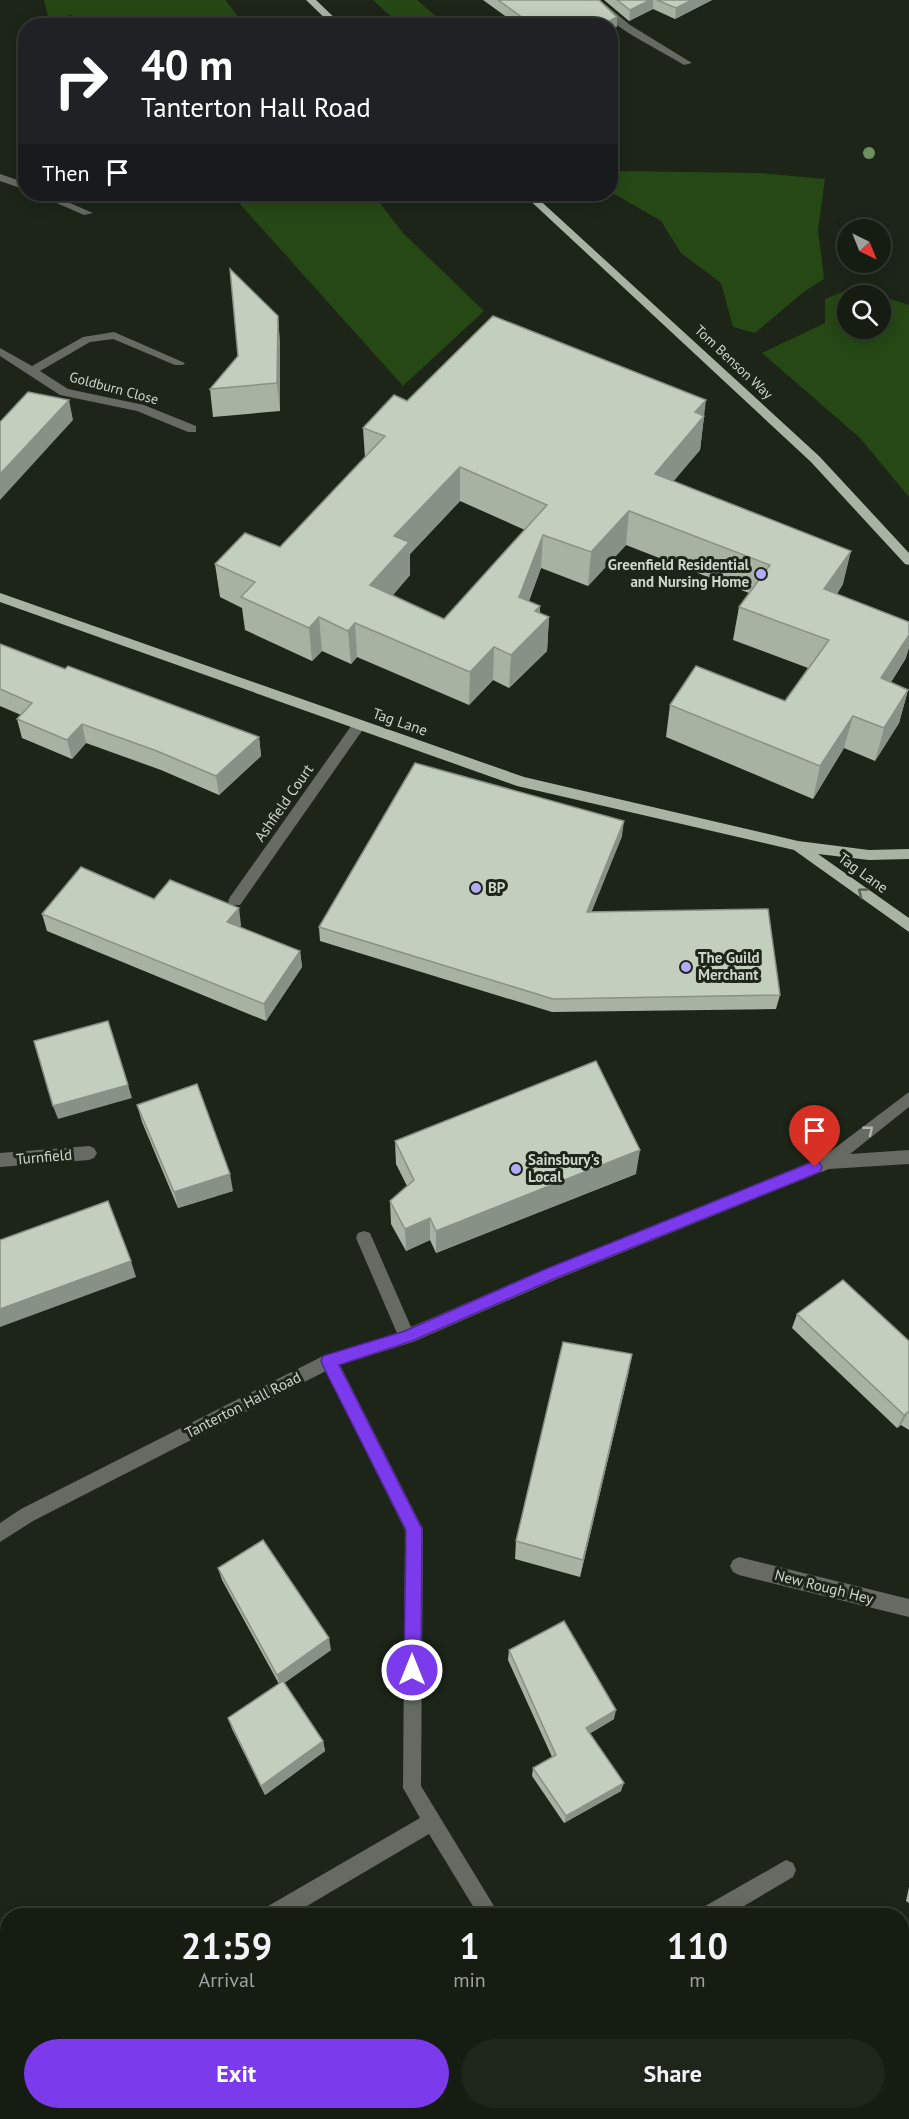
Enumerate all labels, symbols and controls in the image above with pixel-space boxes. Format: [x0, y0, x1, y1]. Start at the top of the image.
text: 40 m [141, 37, 233, 92]
icon: right [42, 42, 120, 120]
text: Tanterton Hall Road [141, 90, 371, 124]
icon: arrive [101, 156, 134, 189]
text: Then [42, 159, 89, 187]
north arrow [837, 219, 891, 273]
map controls [837, 219, 891, 339]
button: search [837, 285, 891, 339]
street label: Tom Benson Way [691, 321, 777, 403]
street label: Goldburn Close [67, 367, 161, 409]
place label: Greenfield Residential and Nursing Home [608, 555, 750, 591]
marker: Greenfield Residential and Nursing Home [754, 567, 768, 581]
street label: Tag Lane [370, 703, 430, 740]
street label: Ashfield Court [250, 760, 317, 845]
street label: Tag Lane [835, 848, 892, 897]
place label: BP [488, 878, 506, 897]
marker: BP [469, 881, 483, 895]
one-way arrow [857, 888, 868, 899]
place label: The Guild Merchant [698, 948, 760, 984]
marker: The Guild Merchant [679, 960, 693, 974]
pin [789, 1105, 840, 1167]
icon: arrive [798, 1114, 831, 1147]
one-way arrow [862, 1126, 873, 1137]
street label: Turnfield [15, 1145, 73, 1168]
place label: Sainsbury's Local [528, 1150, 600, 1186]
marker: Sainsbury's Local [509, 1162, 523, 1176]
street label: Tanterton Hall Road [182, 1367, 304, 1442]
street label: New Rough Hey [773, 1565, 876, 1608]
position arrow [380, 1638, 444, 1702]
text: 21:59 [181, 1922, 272, 1969]
text: 1 [459, 1922, 480, 1969]
text: 110 [667, 1922, 728, 1969]
text: Arrival [199, 1967, 255, 1993]
text: min [453, 1967, 486, 1993]
text: m [689, 1967, 706, 1993]
button: Exit [24, 2039, 449, 2108]
button: Share [461, 2039, 885, 2108]

